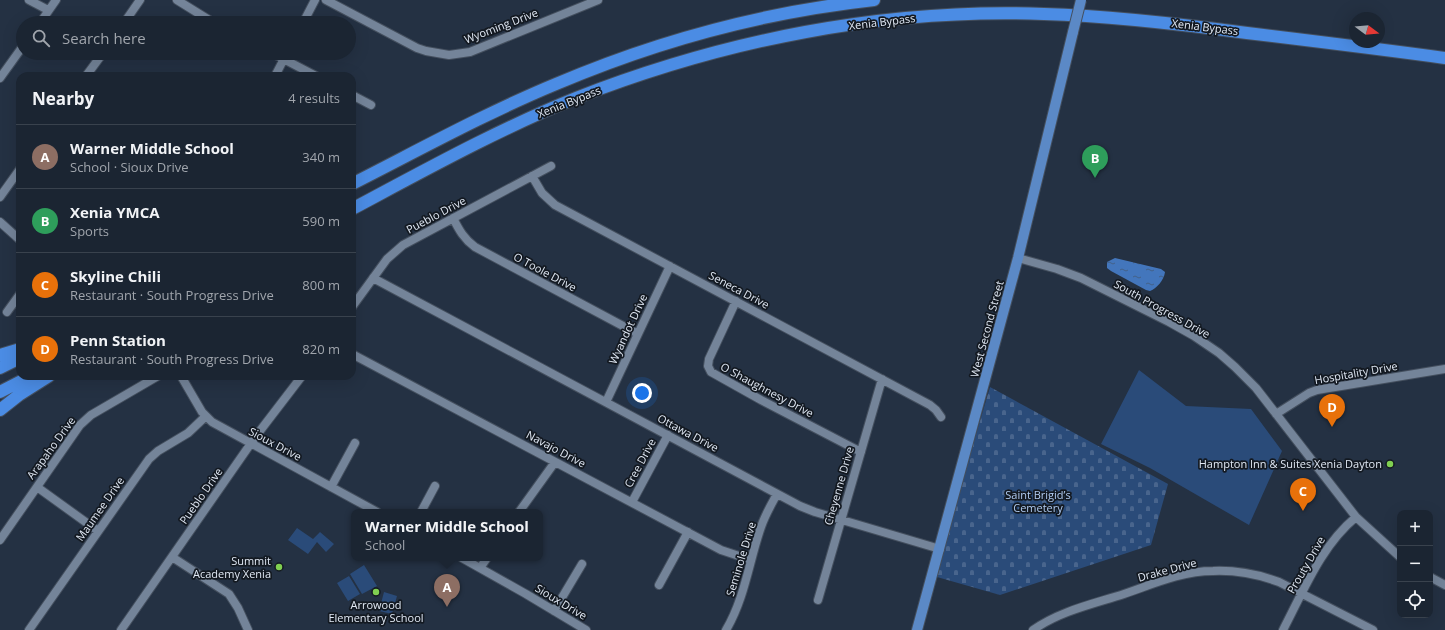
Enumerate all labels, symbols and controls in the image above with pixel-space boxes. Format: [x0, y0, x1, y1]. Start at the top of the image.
street label: Wyoming Drive [462, 5, 540, 46]
street label: Xenia Bypass [848, 10, 916, 33]
north arrow [1349, 12, 1385, 48]
street label: Xenia Bypass [1171, 15, 1239, 38]
search box [16, 16, 356, 60]
icon: search [30, 27, 52, 49]
text: Search here [62, 28, 146, 48]
street label: Xenia Bypass [535, 82, 603, 121]
text: Nearby [32, 87, 94, 110]
text: 4 results [288, 89, 340, 107]
text: Warner Middle School [70, 138, 234, 158]
pin: B [1082, 145, 1108, 178]
text: A [41, 148, 49, 166]
text: 340 m [302, 148, 340, 166]
text: School · Sioux Drive [70, 158, 189, 176]
street label: Pueblo Drive [403, 193, 468, 237]
text: Xenia YMCA [70, 202, 160, 222]
text: B [41, 212, 49, 230]
text: 590 m [302, 212, 340, 230]
text: Sports [70, 222, 109, 240]
street label: O Toole Drive [511, 249, 579, 294]
text: Skyline Chili [70, 266, 161, 286]
street label: Seneca Drive [706, 267, 772, 312]
text: C [41, 276, 49, 294]
text: 800 m [302, 276, 340, 294]
street label: South Progress Drive [1112, 276, 1213, 341]
street label: West Second Street [966, 279, 1007, 379]
text: Restaurant · South Progress Drive [70, 286, 274, 304]
street label: Wyandot Drive [605, 291, 650, 366]
text: Penn Station [70, 330, 166, 350]
text: D [40, 340, 50, 358]
text: 820 m [302, 340, 340, 358]
text: Restaurant · South Progress Drive [70, 350, 274, 368]
street label: Hospitality Drive [1313, 358, 1399, 387]
street label: O Shaughnesy Drive [718, 359, 816, 420]
your location [632, 383, 652, 403]
pin: D [1319, 394, 1345, 427]
street label: Ottawa Drive [655, 410, 721, 455]
street label: Arapaho Drive [23, 414, 78, 482]
street label: Sioux Drive [246, 423, 304, 464]
street label: Navajo Drive [524, 427, 589, 470]
street label: Cree Drive [620, 436, 659, 490]
street label: Cheyenne Drive [820, 445, 857, 527]
place label: Hampton Inn & Suites Xenia Dayton [1199, 456, 1382, 471]
marker: Hampton Inn & Suites Xenia Dayton [1385, 459, 1395, 469]
street label: Pueblo Drive [176, 465, 226, 527]
street label: Maumee Drive [72, 474, 127, 544]
pin: C [1290, 478, 1316, 511]
park label: Saint Brigid’s Cemetery [1005, 487, 1071, 515]
popup [351, 509, 543, 561]
map controls [1397, 510, 1433, 618]
button: + [1397, 510, 1433, 546]
text: Warner Middle School [365, 516, 529, 536]
street label: Seminole Drive [722, 520, 759, 598]
street label: Prouty Drive [1283, 533, 1328, 596]
text: School [365, 536, 405, 554]
button: − [1397, 546, 1433, 582]
place label: Summit Academy Xenia [193, 553, 271, 581]
street label: Drake Drive [1136, 554, 1198, 585]
marker: Summit Academy Xenia [274, 562, 284, 572]
pin: A [434, 574, 460, 607]
street label: Sioux Drive [533, 580, 590, 623]
button: locate [1397, 582, 1433, 618]
marker: Arrowood Elementary School [371, 587, 381, 597]
place label: Arrowood Elementary School [328, 597, 424, 625]

